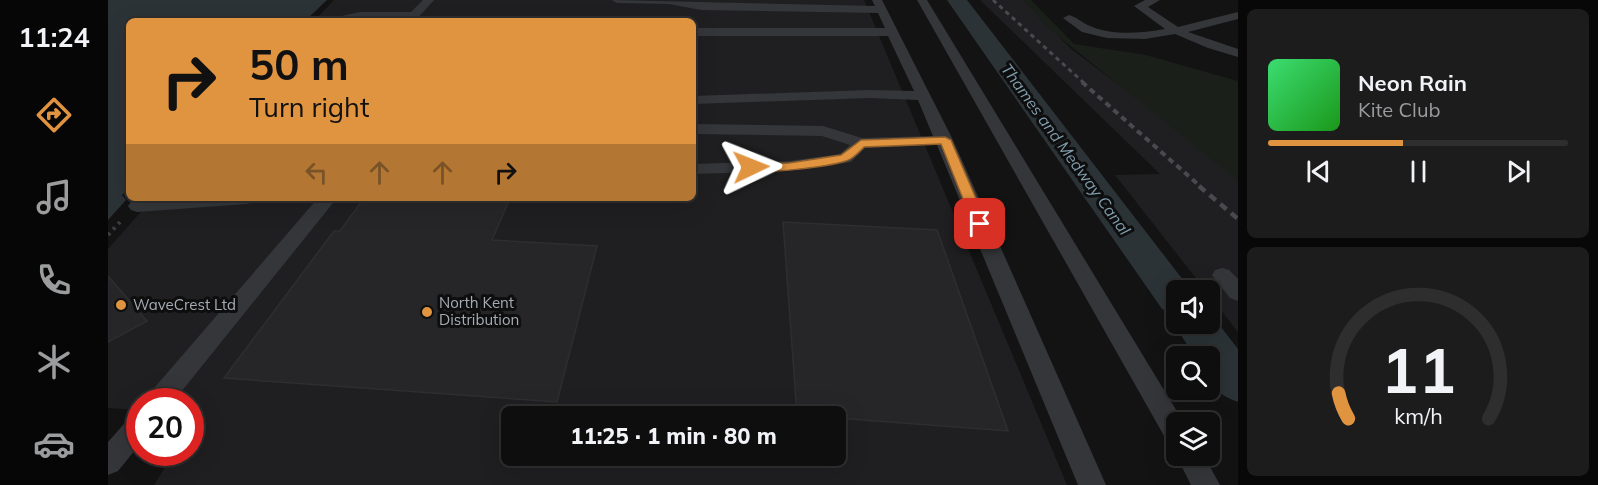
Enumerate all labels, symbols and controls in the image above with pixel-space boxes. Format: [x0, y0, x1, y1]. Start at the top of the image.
text: 11:24 [18, 20, 90, 54]
text: 50 m [249, 38, 349, 91]
icon: right [150, 42, 228, 120]
water label: Thames and Medway Canal [997, 59, 1135, 239]
text: Neon Rain [1358, 69, 1467, 97]
text: Turn right [249, 90, 369, 124]
icon: directions [33, 94, 75, 136]
text: Kite Club [1358, 97, 1440, 122]
position arrow [719, 135, 783, 199]
icon: previous [1302, 155, 1335, 188]
icon: pause [1402, 155, 1435, 188]
icon: next [1502, 155, 1535, 188]
icon: left [300, 156, 333, 189]
icon: ahead [363, 156, 396, 189]
icon: ahead [426, 156, 459, 189]
icon: right [489, 156, 522, 189]
icon: music [33, 176, 75, 218]
pin [954, 198, 1005, 249]
icon: arrive [963, 207, 996, 240]
icon: phone [33, 259, 75, 301]
map controls [1166, 280, 1220, 466]
button: sound [1166, 280, 1220, 334]
place label: North Kent Distribution [439, 293, 519, 329]
place label: WaveCrest Ltd [133, 295, 236, 314]
marker: WaveCrest Ltd [114, 298, 128, 312]
marker: North Kent Distribution [420, 305, 434, 319]
text: 11 [1381, 330, 1455, 409]
icon: climate [33, 341, 75, 383]
button: search [1166, 346, 1220, 400]
speed limit sign: 20 [126, 388, 204, 466]
text: km/h [1394, 402, 1442, 429]
button: layers [1166, 412, 1220, 466]
text: 11:25 · 1 min · 80 m [570, 422, 777, 450]
icon: car [33, 423, 75, 465]

